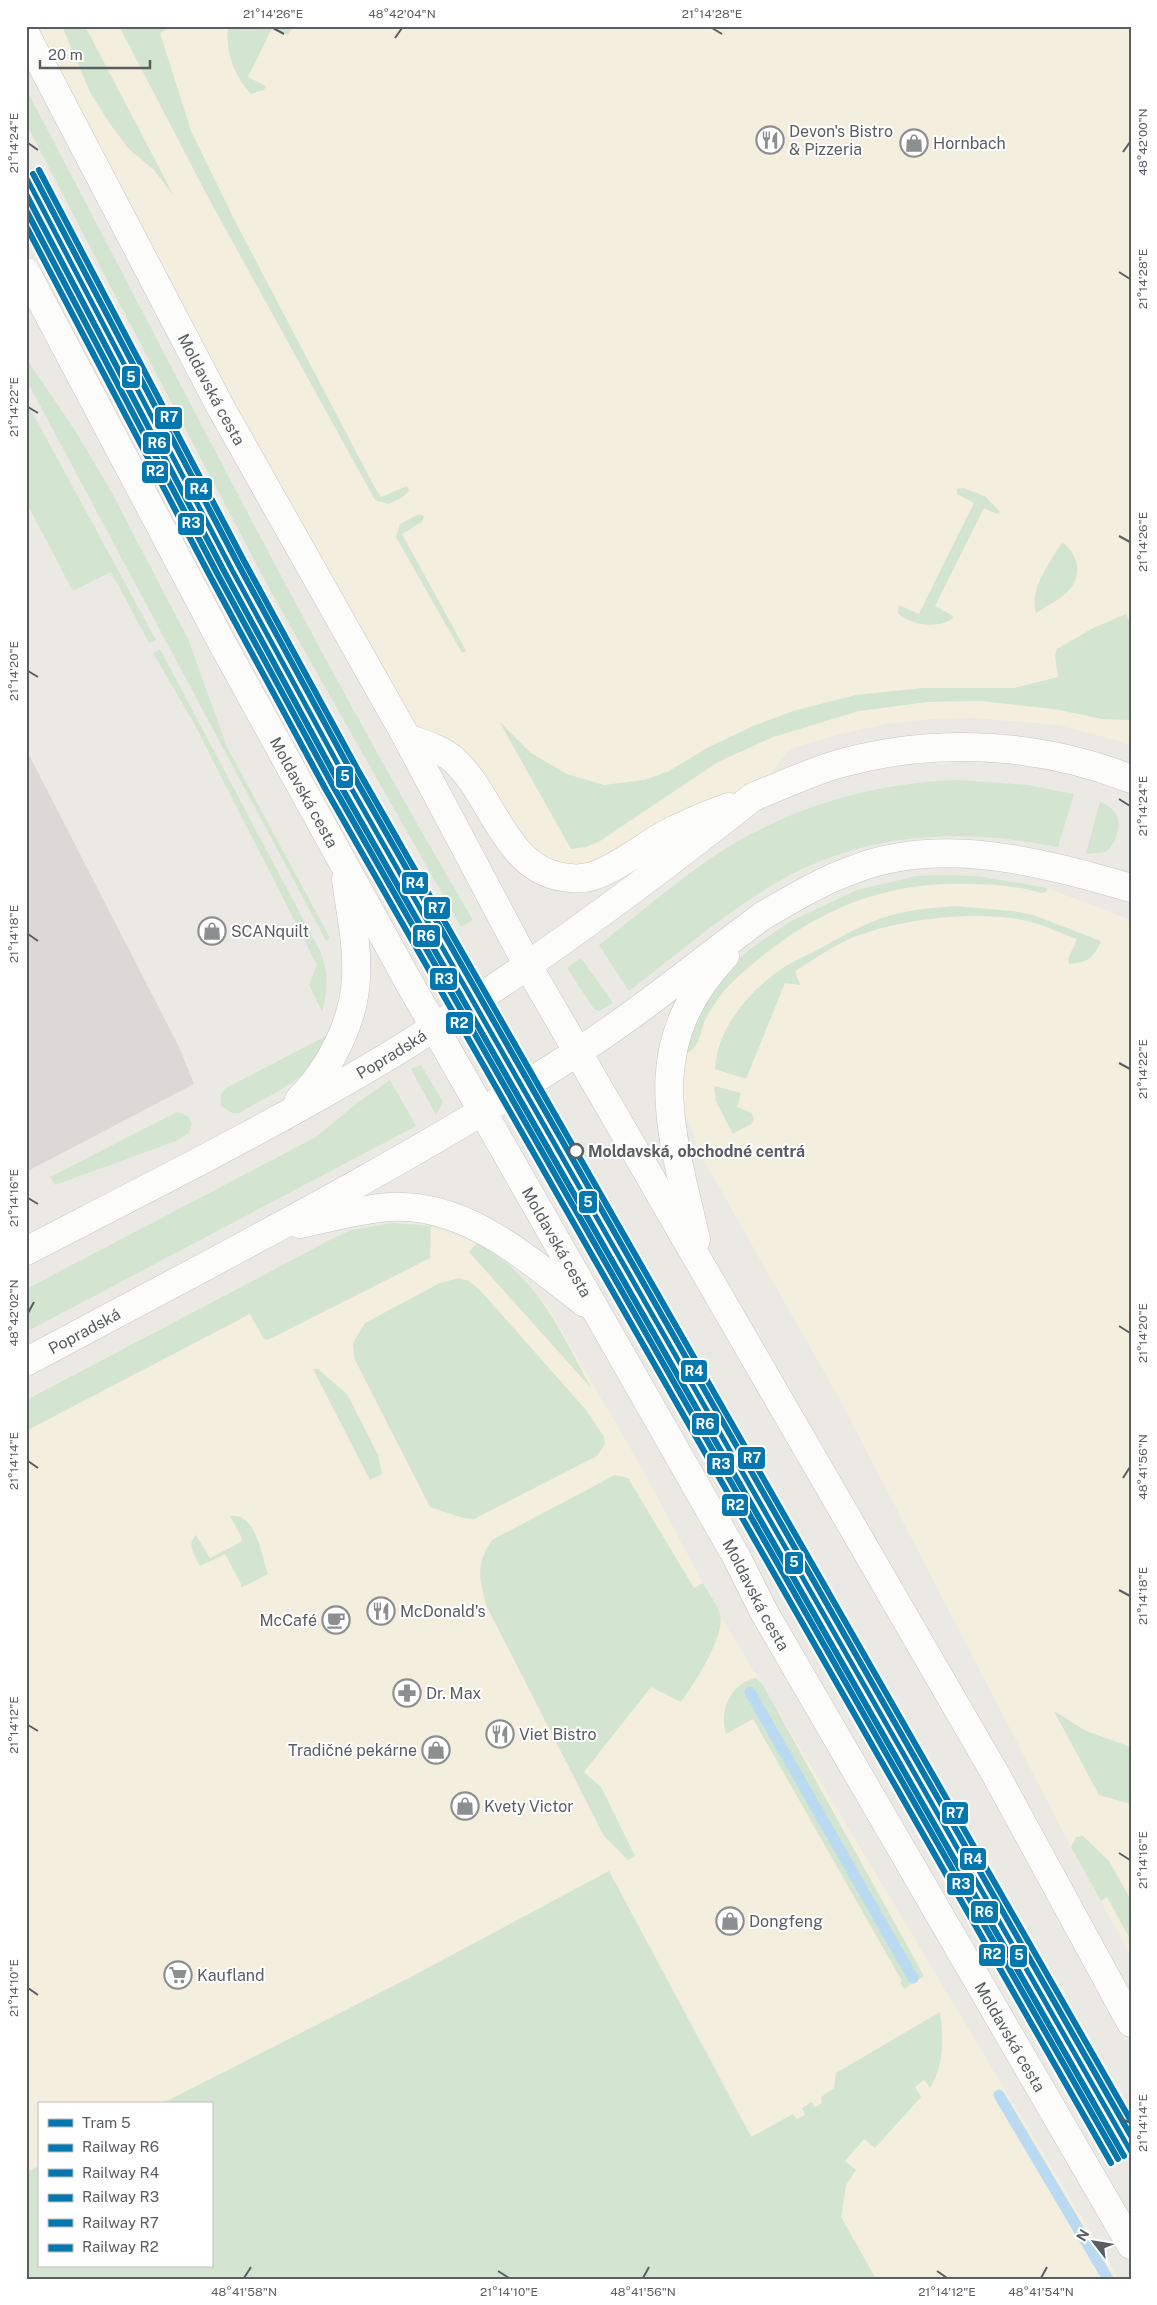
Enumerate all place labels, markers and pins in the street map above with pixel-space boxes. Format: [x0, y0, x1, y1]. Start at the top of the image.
place label: Devon's Bistro & Pizzeria [789, 122, 893, 159]
restaurant icon: Devon's Bistro & Pizzeria [755, 125, 785, 155]
shop icon: Hornbach [899, 128, 929, 158]
place label: Hornbach [933, 134, 1006, 153]
shop icon: SCANquilt [197, 916, 227, 946]
place label: SCANquilt [231, 922, 309, 941]
place label: Moldavská, obchodné centrá [588, 1142, 805, 1161]
marker: Moldavská, obchodné centrá [568, 1143, 584, 1159]
restaurant icon: McDonald's [366, 1596, 396, 1626]
place label: McDonald's [400, 1602, 486, 1621]
cafe icon: McCafé [321, 1605, 351, 1635]
place label: McCafé [259, 1611, 317, 1630]
pharmacy icon: Dr. Max [392, 1678, 422, 1708]
place label: Dr. Max [426, 1684, 481, 1703]
restaurant icon: Viet Bistro [485, 1719, 515, 1749]
place label: Viet Bistro [519, 1725, 597, 1744]
shop icon: Tradičné pekárne [421, 1735, 451, 1765]
place label: Tradičné pekárne [288, 1741, 417, 1760]
shop icon: Kvety Victor [450, 1791, 480, 1821]
place label: Kvety Victor [484, 1797, 573, 1816]
shop icon: Dongfeng [715, 1906, 745, 1936]
place label: Dongfeng [749, 1912, 823, 1931]
supermarket icon: Kaufland [163, 1960, 193, 1990]
place label: Kaufland [197, 1966, 265, 1985]

